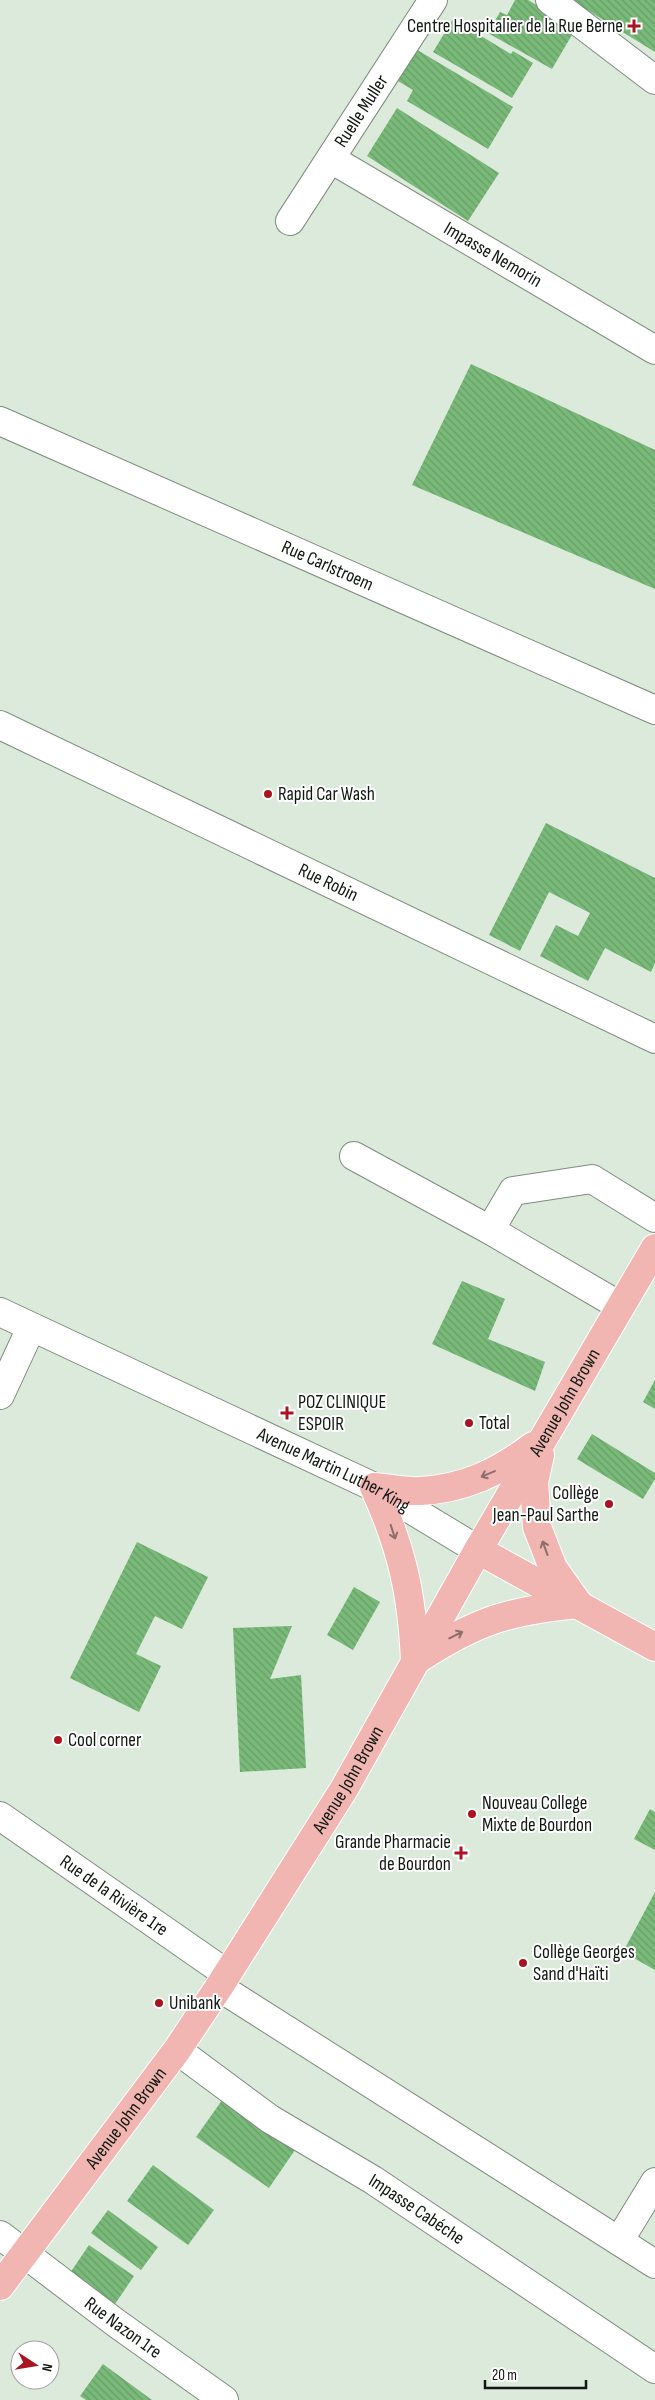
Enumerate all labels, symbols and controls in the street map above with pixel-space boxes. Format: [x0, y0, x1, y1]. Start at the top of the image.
place label: Centre Hospitalier de la Rue Berne [407, 15, 623, 38]
marker: Centre Hospitalier de la Rue Berne [627, 19, 641, 33]
street label: Ruelle Muller [329, 70, 393, 152]
street label: Impasse Nemorin [440, 217, 546, 292]
street label: Rue Carlstroem [278, 535, 377, 596]
place label: Rapid Car Wash [278, 783, 375, 806]
marker: Rapid Car Wash [262, 788, 274, 800]
street label: Rue Robin [295, 858, 362, 906]
street label: Avenue John Brown [524, 1344, 605, 1461]
place label: POZ CLINIQUE ESPOIR [298, 1391, 386, 1436]
marker: POZ CLINIQUE ESPOIR [280, 1406, 294, 1420]
place label: Total [479, 1412, 510, 1435]
marker: Total [463, 1417, 475, 1429]
street label: Avenue Martin Luther King [253, 1422, 414, 1518]
one-way arrow [481, 1469, 496, 1479]
place label: Collège Jean-Paul Sarthe [492, 1482, 599, 1527]
marker: Collège Jean-Paul Sarthe [603, 1498, 615, 1510]
one-way arrow [389, 1523, 398, 1539]
one-way arrow [540, 1541, 549, 1556]
one-way arrow [448, 1630, 463, 1639]
street label: Avenue John Brown [307, 1722, 389, 1839]
place label: Cool corner [68, 1729, 142, 1752]
marker: Cool corner [52, 1734, 64, 1746]
place label: Nouveau College Mixte de Bourdon [482, 1792, 592, 1837]
marker: Nouveau College Mixte de Bourdon [466, 1808, 478, 1820]
place label: Grande Pharmacie de Bourdon [335, 1831, 451, 1876]
marker: Grande Pharmacie de Bourdon [455, 1847, 467, 1859]
street label: Rue de la Rivière 1re [56, 1850, 173, 1941]
place label: Collège Georges Sand d'Haïti [533, 1941, 635, 1986]
marker: Collège Georges Sand d'Haïti [517, 1957, 529, 1969]
place label: Unibank [169, 1992, 221, 2015]
marker: Unibank [153, 1997, 165, 2009]
street label: Avenue John Brown [80, 2063, 171, 2174]
street label: Impasse Cabéche [365, 2169, 469, 2250]
street label: Rue Nazon 1re [80, 2292, 166, 2363]
north arrow [10, 2340, 60, 2390]
scale bar [485, 2358, 586, 2390]
text: N [38, 2362, 56, 2373]
text: 20 m [492, 2366, 517, 2385]

